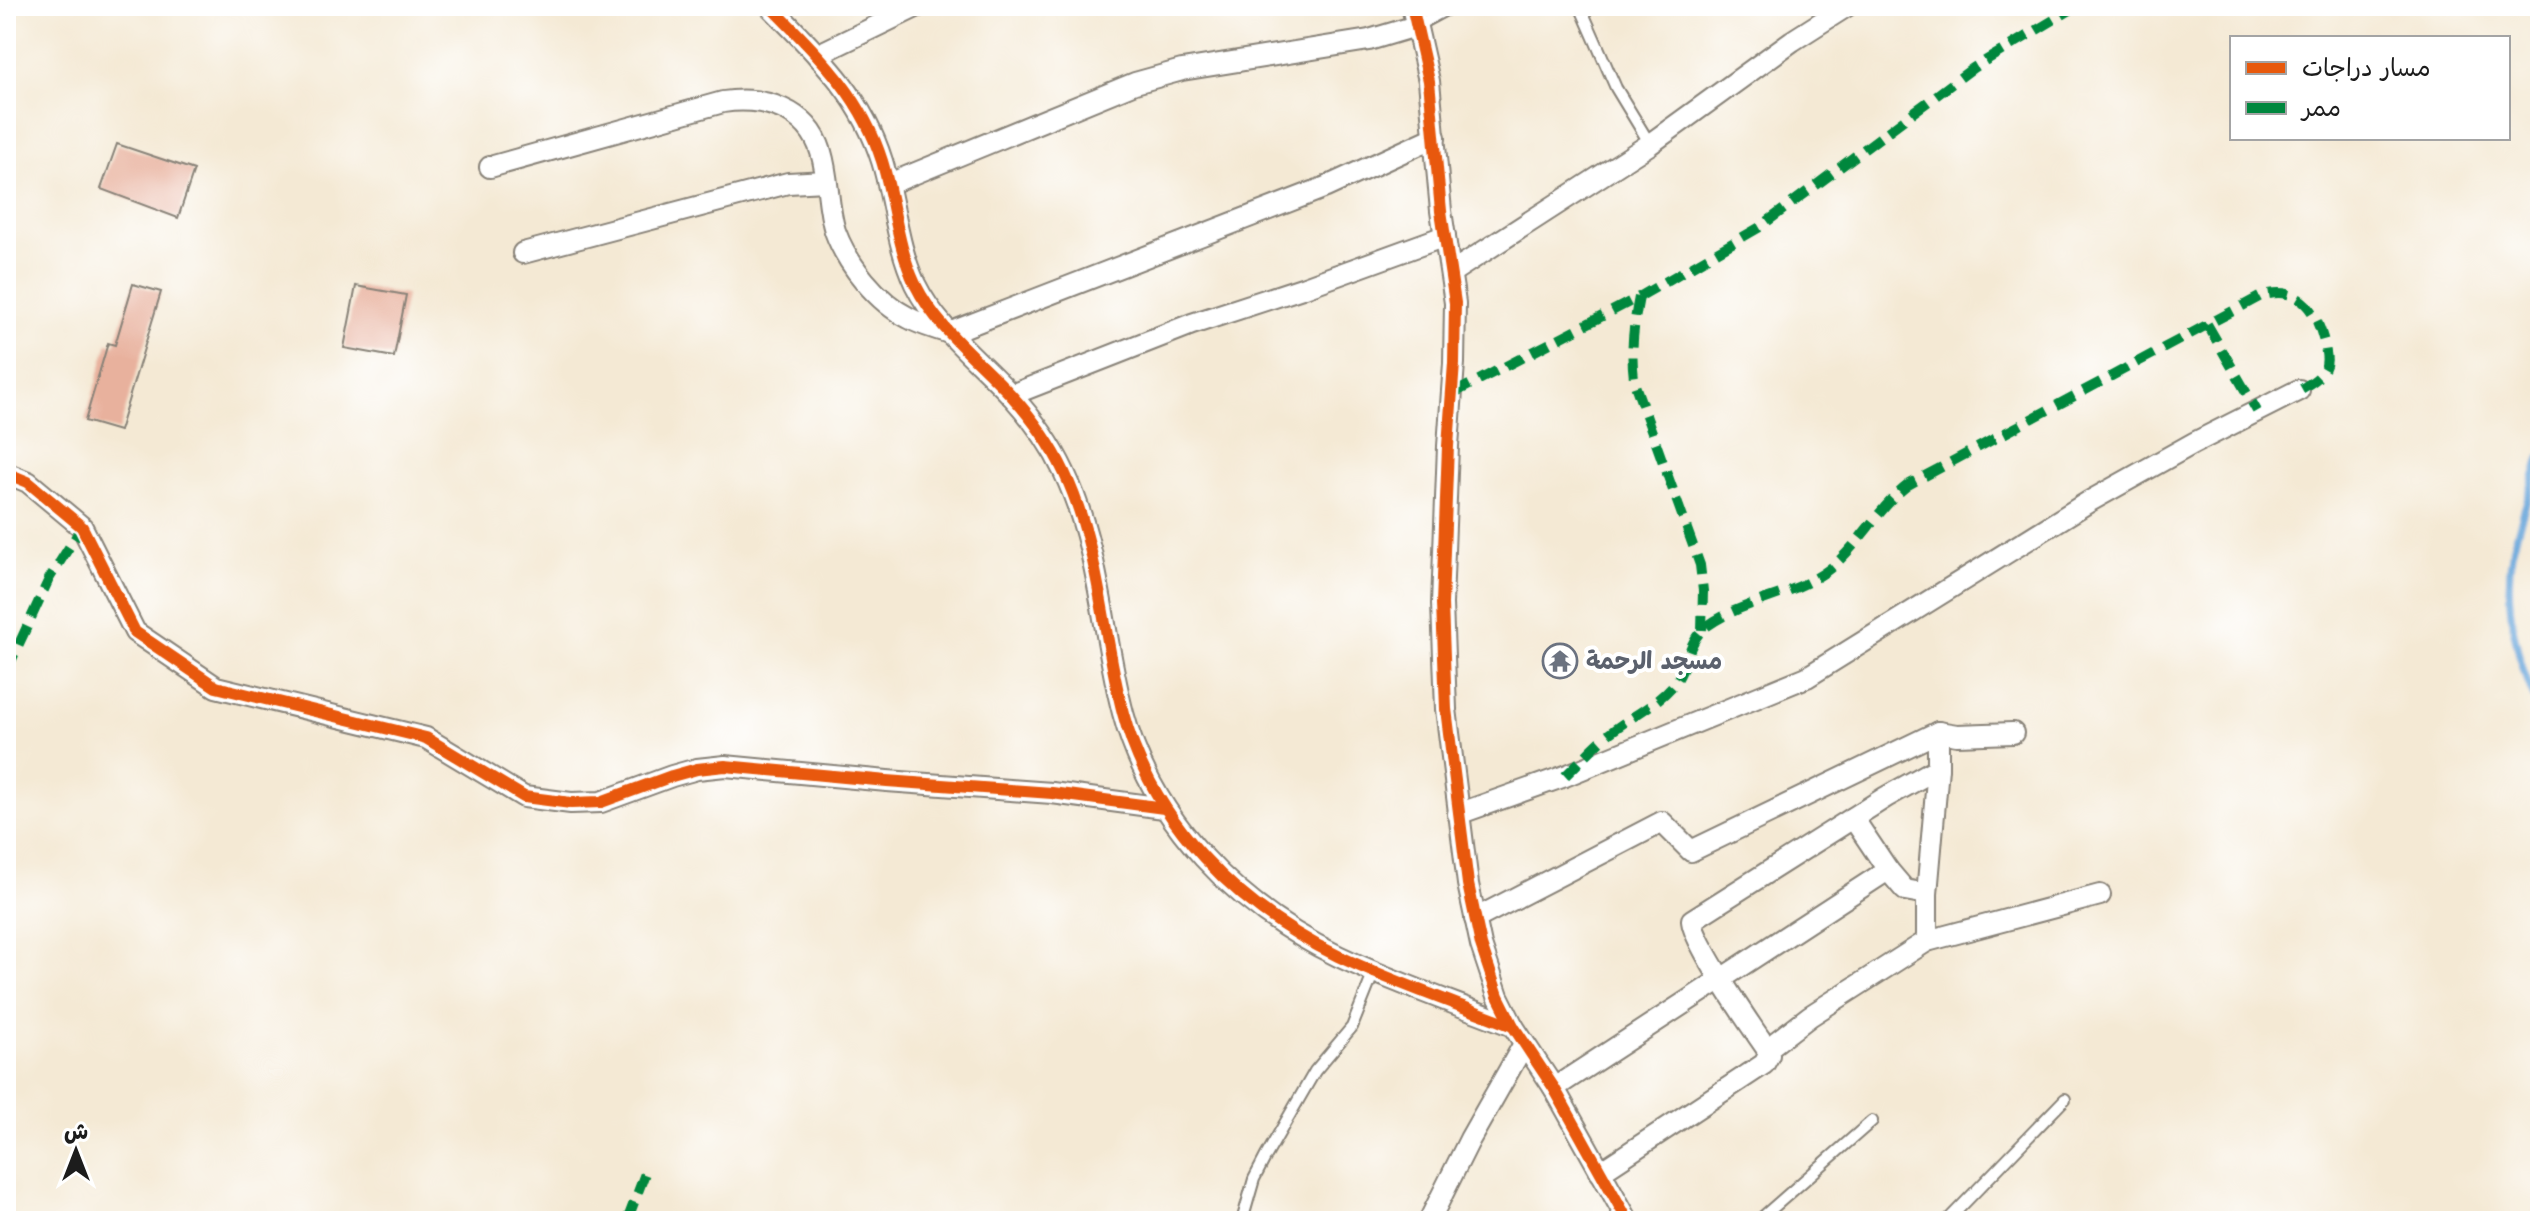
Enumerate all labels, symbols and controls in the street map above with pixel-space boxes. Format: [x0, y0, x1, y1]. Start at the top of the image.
legend [2230, 36, 2510, 140]
text: مسار دراجات [2302, 52, 2431, 84]
text: ممر [2300, 92, 2341, 124]
temple icon: مسجد الرحمة [1541, 642, 1579, 680]
place label: مسجد الرحمة [1586, 645, 1722, 677]
north arrow [36, 1111, 116, 1191]
text: ش [64, 1117, 88, 1146]

